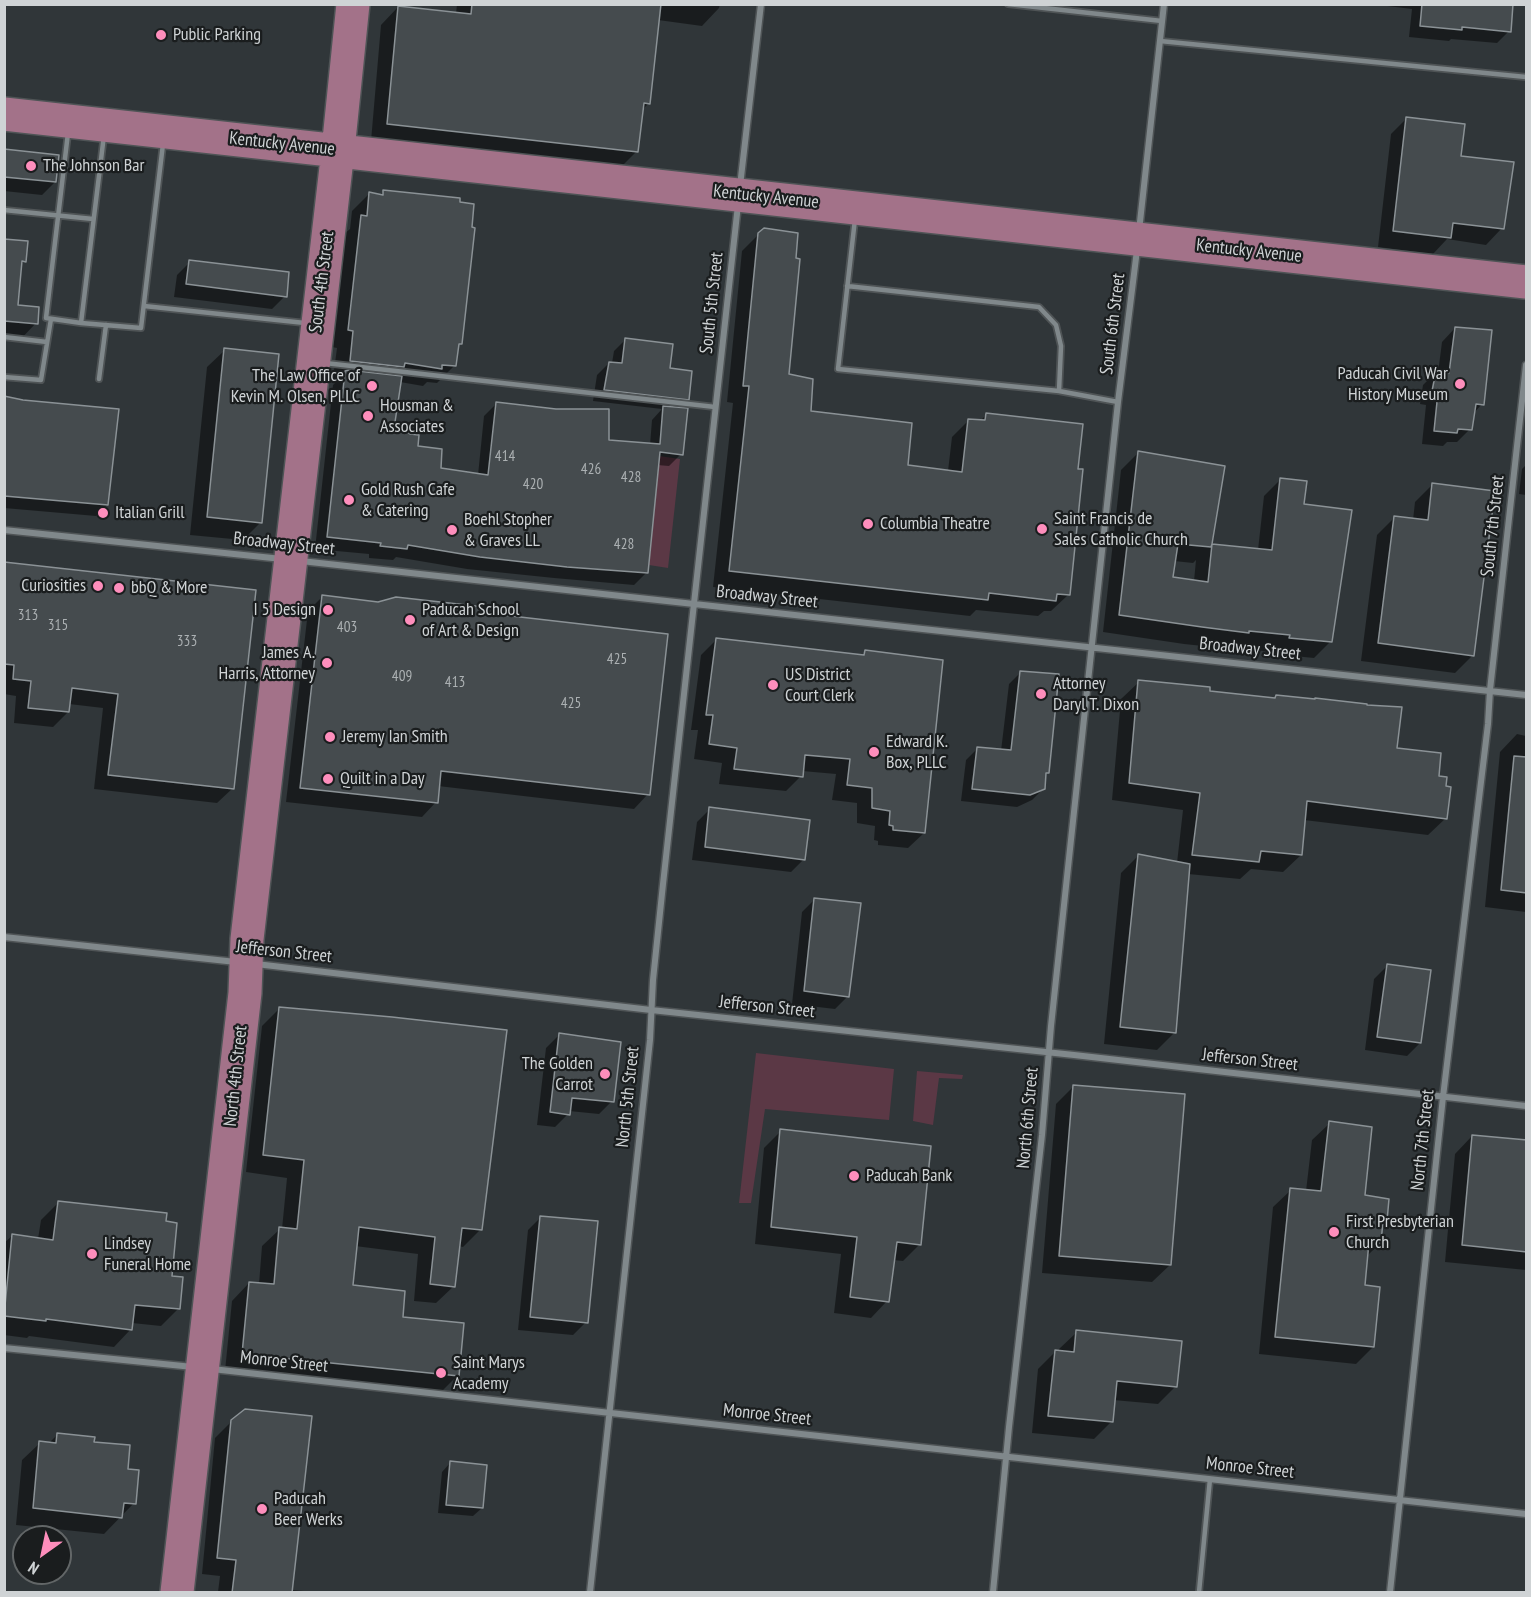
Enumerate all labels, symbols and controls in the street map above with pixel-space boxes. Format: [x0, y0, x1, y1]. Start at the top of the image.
place label: Public Parking [173, 24, 261, 46]
marker: Public Parking [154, 28, 168, 42]
street label: Kentucky Avenue [228, 128, 336, 160]
place label: The Johnson Bar [43, 155, 144, 177]
marker: The Johnson Bar [24, 159, 38, 173]
street label: Kentucky Avenue [712, 181, 820, 213]
street label: South 4th Street [305, 230, 339, 334]
street label: Kentucky Avenue [1195, 235, 1303, 267]
street label: South 5th Street [696, 251, 728, 355]
street label: South 6th Street [1096, 272, 1130, 376]
place label: Paducah Civil War History Museum [1338, 363, 1448, 406]
place label: The Law Office of Kevin M. Olsen, PLLC [231, 365, 360, 407]
marker: Paducah Civil War History Museum [1453, 377, 1467, 391]
marker: The Law Office of Kevin M. Olsen, PLLC [365, 379, 379, 393]
place label: Housman & Associates [380, 395, 454, 438]
marker: Housman & Associates [361, 409, 375, 423]
house number: 414 [495, 448, 515, 466]
house number: 426 [581, 461, 601, 479]
house number: 428 [621, 469, 641, 487]
street label: South 7th Street [1477, 474, 1509, 578]
house number: 420 [523, 476, 543, 494]
place label: Gold Rush Cafe & Catering [361, 479, 455, 522]
marker: Gold Rush Cafe & Catering [342, 493, 356, 507]
place label: Italian Grill [115, 502, 184, 524]
marker: Italian Grill [96, 506, 110, 520]
place label: Saint Francis de Sales Catholic Church [1054, 508, 1188, 550]
place label: Boehl Stopher & Graves LL [464, 509, 552, 552]
place label: Columbia Theatre [880, 513, 990, 535]
marker: Columbia Theatre [861, 517, 875, 531]
marker: Saint Francis de Sales Catholic Church [1035, 522, 1049, 536]
marker: Boehl Stopher & Graves LL [445, 523, 459, 537]
street label: Broadway Street [232, 528, 336, 560]
house number: 428 [614, 536, 634, 554]
place label: Curiosities [21, 575, 86, 597]
place label: bbQ & More [131, 577, 208, 599]
marker: Curiosities [91, 579, 105, 593]
marker: bbQ & More [112, 581, 126, 595]
street label: Broadway Street [715, 581, 819, 613]
place label: I 5 Design [254, 599, 316, 621]
place label: Paducah School of Art & Design [422, 599, 520, 642]
marker: I 5 Design [321, 603, 335, 617]
house number: 313 [18, 607, 38, 625]
marker: Paducah School of Art & Design [403, 613, 417, 627]
house number: 315 [48, 617, 68, 635]
house number: 403 [337, 619, 357, 637]
house number: 333 [177, 633, 197, 651]
street label: Broadway Street [1198, 633, 1302, 665]
place label: James A. Harris, Attorney [219, 642, 315, 684]
house number: 425 [607, 651, 627, 669]
marker: James A. Harris, Attorney [320, 656, 334, 670]
place label: US District Court Clerk [785, 664, 854, 706]
house number: 409 [392, 668, 412, 686]
place label: Attorney Daryl T. Dixon [1053, 673, 1139, 716]
house number: 413 [445, 674, 465, 692]
marker: US District Court Clerk [766, 678, 780, 692]
marker: Attorney Daryl T. Dixon [1034, 687, 1048, 701]
house number: 425 [561, 695, 581, 713]
place label: Jeremy Ian Smith [342, 726, 448, 748]
marker: Jeremy Ian Smith [323, 730, 337, 744]
place label: Edward K. Box, PLLC [886, 731, 948, 774]
marker: Edward K. Box, PLLC [867, 745, 881, 759]
place label: Quilt in a Day [340, 768, 425, 790]
marker: Quilt in a Day [321, 772, 335, 786]
street label: Jefferson Street [235, 936, 333, 968]
street label: Jefferson Street [718, 991, 816, 1023]
street label: North 4th Street [220, 1024, 252, 1128]
street label: Jefferson Street [1201, 1044, 1299, 1076]
street label: North 5th Street [612, 1045, 644, 1149]
place label: The Golden Carrot [522, 1053, 593, 1096]
street label: North 6th Street [1013, 1066, 1043, 1170]
marker: The Golden Carrot [598, 1067, 612, 1081]
street label: North 7th Street [1407, 1088, 1439, 1192]
place label: Paducah Bank [866, 1165, 952, 1187]
marker: Paducah Bank [847, 1169, 861, 1183]
place label: First Presbyterian Church [1346, 1211, 1454, 1254]
marker: First Presbyterian Church [1327, 1225, 1341, 1239]
place label: Lindsey Funeral Home [104, 1233, 191, 1276]
marker: Lindsey Funeral Home [85, 1247, 99, 1261]
street label: Monroe Street [239, 1347, 329, 1377]
place label: Saint Marys Academy [453, 1352, 525, 1394]
marker: Saint Marys Academy [434, 1366, 448, 1380]
street label: Monroe Street [722, 1400, 812, 1430]
street label: Monroe Street [1205, 1453, 1295, 1483]
place label: Paducah Beer Werks [274, 1488, 343, 1530]
marker: Paducah Beer Werks [255, 1502, 269, 1516]
north arrow [12, 1525, 72, 1585]
text: N [24, 1558, 42, 1579]

